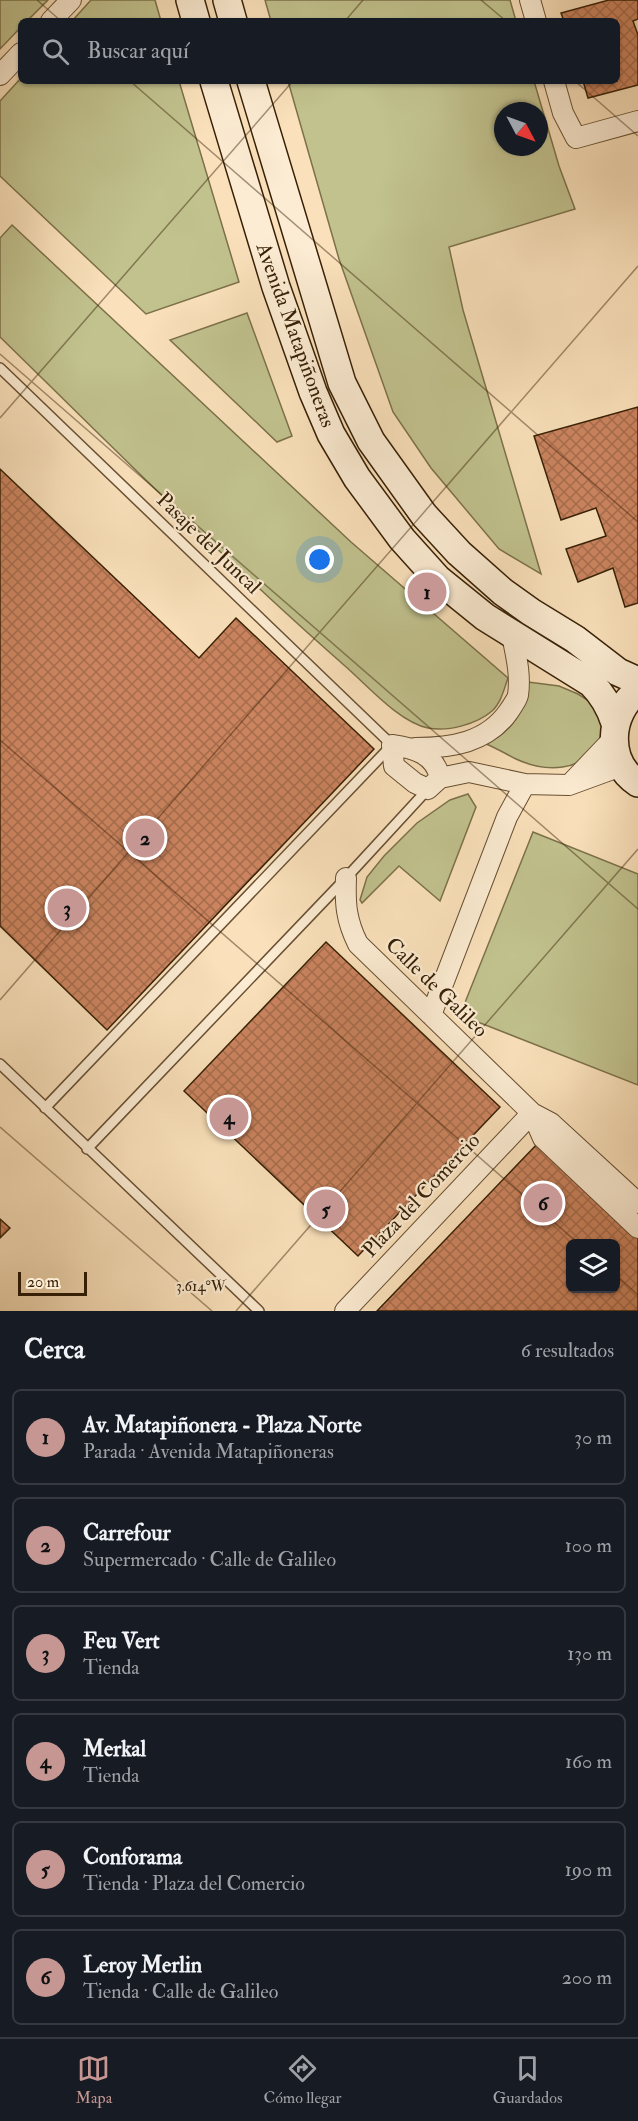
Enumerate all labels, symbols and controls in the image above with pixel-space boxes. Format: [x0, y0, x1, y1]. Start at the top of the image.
search box [18, 18, 620, 84]
icon: search [39, 35, 72, 68]
text: Buscar aquí [87, 37, 189, 65]
north arrow [494, 102, 548, 156]
street label: Avenida Matapiñoneras [249, 238, 342, 431]
street label: Pasaje del Juncal [151, 487, 267, 601]
your location [305, 545, 334, 574]
pin: 1 [408, 570, 446, 614]
pin: 2 [126, 816, 164, 860]
pin: 3 [48, 886, 86, 930]
street label: Calle de Galileo [380, 932, 494, 1043]
pin: 4 [210, 1094, 248, 1140]
street label: Plaza del Comercio [357, 1127, 486, 1263]
pin: 6 [524, 1180, 562, 1226]
pin: 5 [306, 1186, 346, 1232]
map controls [566, 1239, 620, 1293]
button: layers [566, 1239, 620, 1293]
scale bar [18, 1269, 87, 1296]
text: 20 m [27, 1272, 59, 1292]
text: 3.614°W [176, 1277, 227, 1296]
text: Cerca [24, 1334, 85, 1366]
text: 6 resultados [521, 1338, 614, 1363]
text: Av. Matapiñonera - Plaza Norte [83, 1411, 362, 1439]
text: 1 [42, 1425, 49, 1450]
text: 30 m [574, 1425, 612, 1450]
text: Parada · Avenida Matapiñoneras [83, 1439, 334, 1464]
text: Carrefour [83, 1519, 171, 1547]
text: 2 [40, 1533, 51, 1558]
text: 100 m [565, 1533, 612, 1558]
text: Supermercado · Calle de Galileo [83, 1547, 336, 1572]
text: Feu Vert [83, 1627, 160, 1655]
text: 3 [42, 1641, 49, 1666]
text: 130 m [567, 1641, 612, 1666]
text: Tienda [83, 1655, 140, 1680]
text: Merkal [83, 1735, 146, 1763]
text: 4 [40, 1749, 51, 1774]
text: 160 m [565, 1749, 612, 1774]
text: Tienda [83, 1763, 140, 1788]
text: Conforama [83, 1843, 182, 1871]
text: 5 [41, 1857, 50, 1882]
text: 190 m [565, 1857, 612, 1882]
text: Tienda · Plaza del Comercio [83, 1871, 305, 1896]
text: Leroy Merlin [83, 1951, 202, 1979]
text: 6 [40, 1965, 51, 1990]
text: 200 m [562, 1965, 612, 1990]
text: Tienda · Calle de Galileo [83, 1979, 278, 2004]
tab: Mapa [76, 2052, 112, 2108]
tab: Cómo llegar [263, 2052, 342, 2108]
tab: Guardados [493, 2052, 562, 2108]

